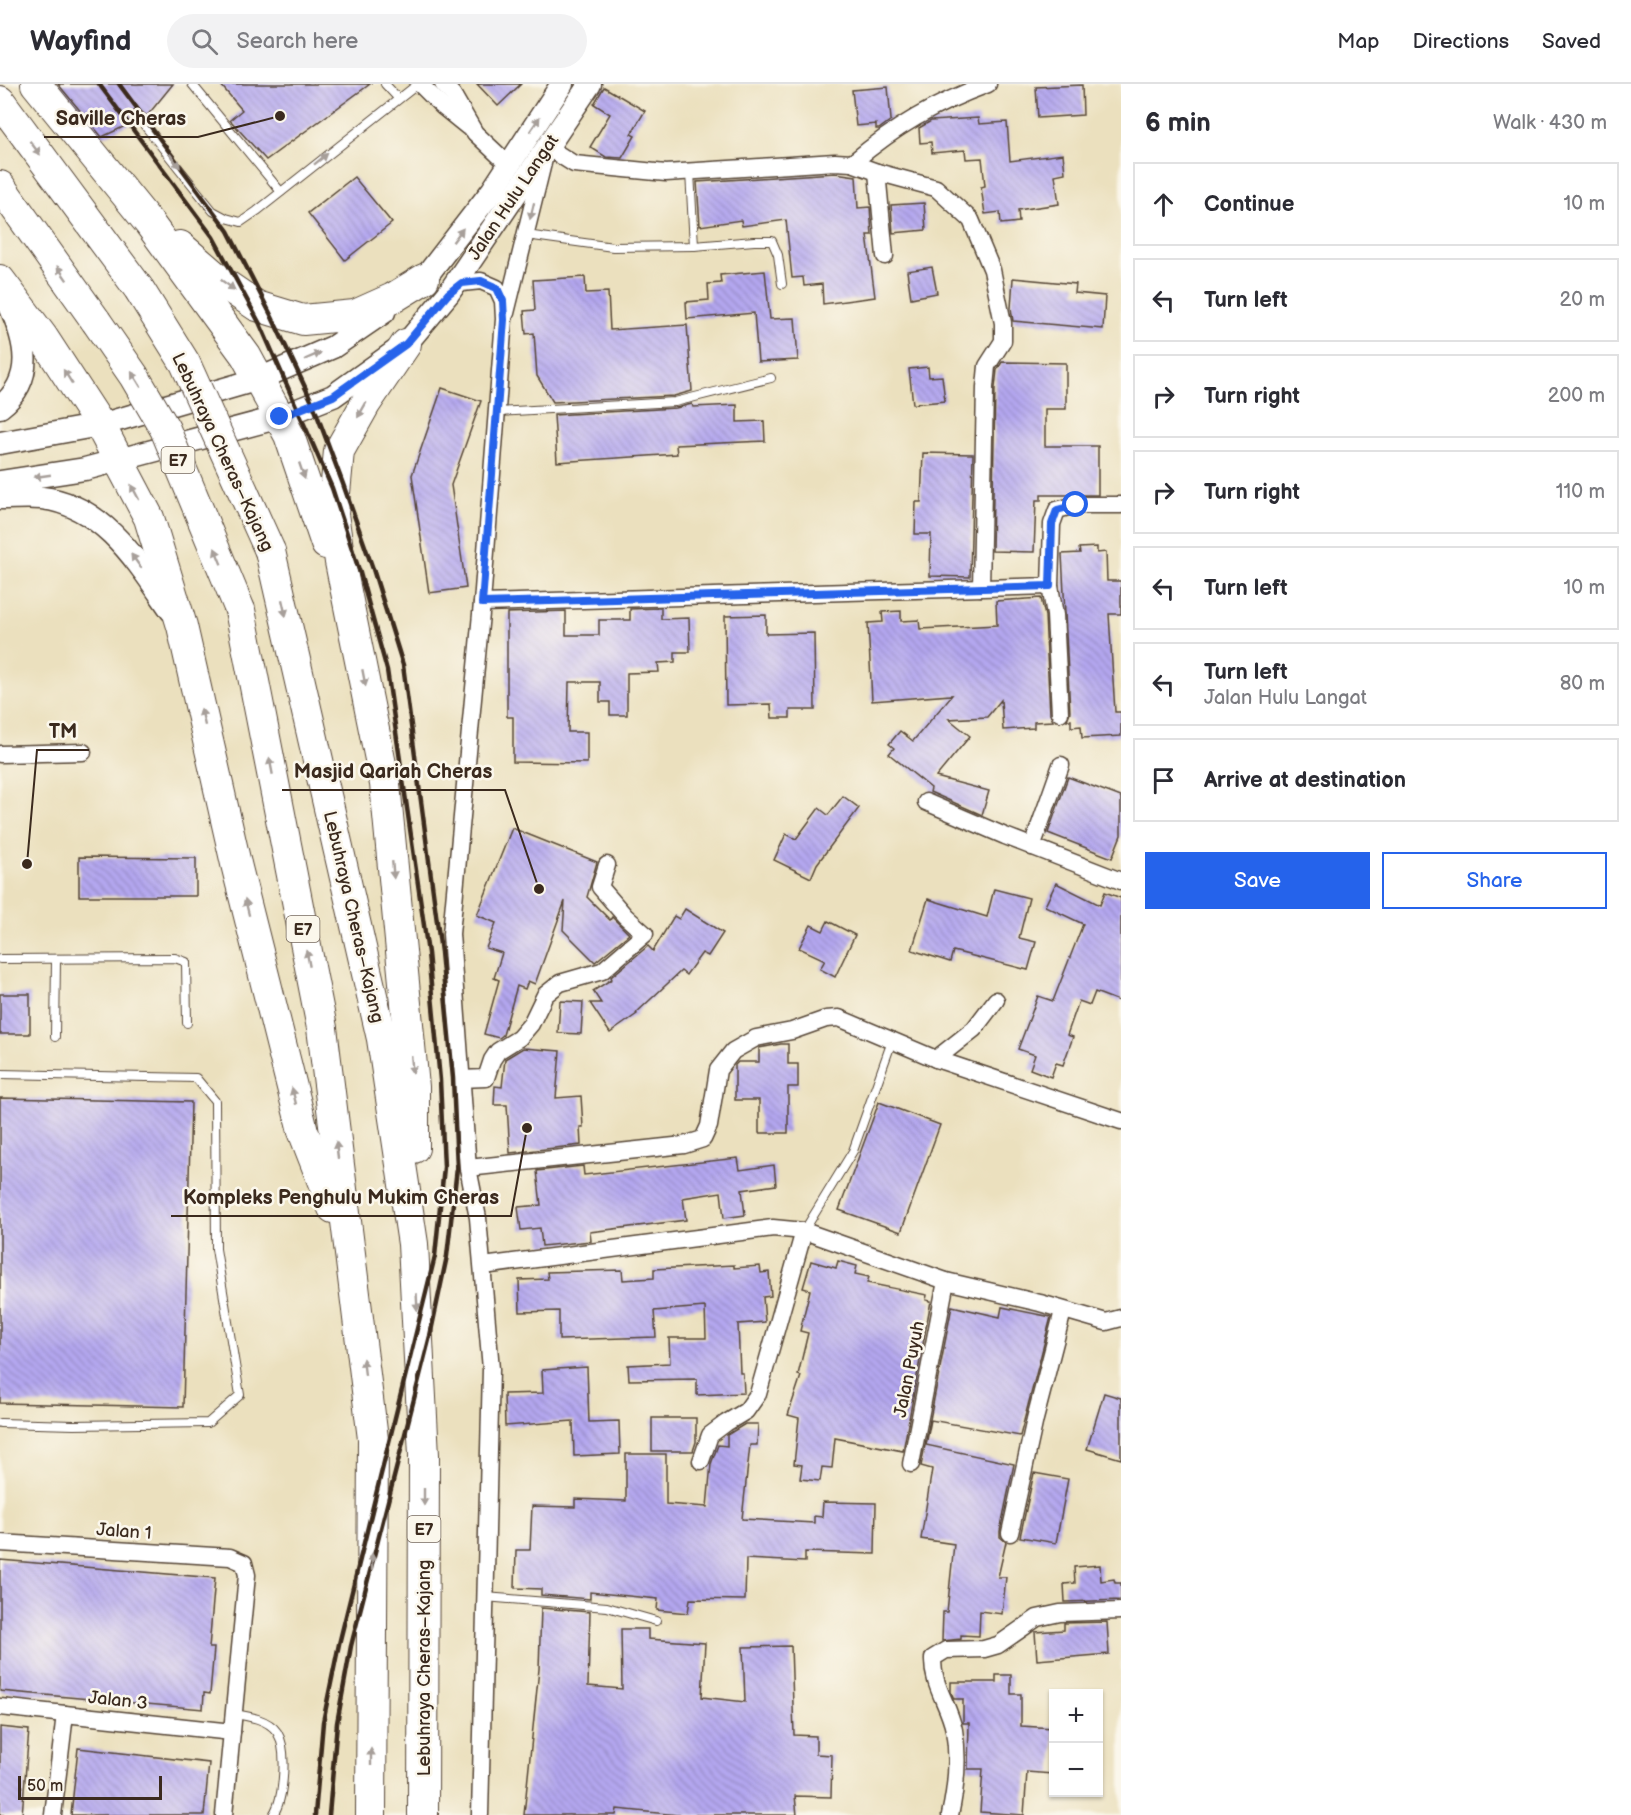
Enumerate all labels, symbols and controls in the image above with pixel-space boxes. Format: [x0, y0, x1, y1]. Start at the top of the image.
search box [167, 14, 587, 68]
text: Wayfind [30, 25, 131, 58]
icon: search [188, 25, 221, 58]
text: Search here [236, 28, 358, 55]
text: Map [1337, 29, 1380, 54]
text: Directions [1413, 29, 1509, 54]
text: Saved [1542, 29, 1601, 54]
callout: Saville Cheras [44, 99, 198, 137]
text: Saville Cheras [56, 107, 186, 131]
text: 6 min [1145, 108, 1211, 139]
text: Walk · 430 m [1493, 111, 1607, 135]
one-way arrow [529, 116, 540, 132]
street label: Jalan Hulu Langat [464, 130, 563, 264]
one-way arrow [29, 140, 41, 156]
one-way arrow [168, 153, 180, 168]
one-way arrow [314, 154, 329, 166]
icon: ahead [1147, 188, 1180, 221]
text: Continue [1204, 191, 1294, 218]
text: 10 m [1564, 192, 1605, 216]
one-way arrow [526, 202, 536, 220]
one-way arrow [452, 228, 464, 243]
one-way arrow [56, 266, 68, 282]
one-way arrow [220, 279, 235, 291]
icon: left [1147, 284, 1180, 317]
text: Turn left [1204, 287, 1288, 314]
text: 20 m [1560, 288, 1605, 312]
street label: Lebuhraya Cheras–Kajang [167, 350, 278, 555]
one-way arrow [304, 351, 322, 361]
one-way arrow [62, 369, 73, 385]
one-way arrow [130, 371, 141, 387]
icon: right [1147, 380, 1180, 413]
text: Turn right [1204, 383, 1300, 410]
text: 200 m [1548, 384, 1605, 408]
one-way arrow [357, 402, 367, 419]
route end [266, 403, 292, 429]
road number: E7 [162, 447, 195, 473]
one-way arrow [297, 462, 307, 480]
one-way arrow [33, 471, 52, 480]
icon: right [1147, 476, 1180, 509]
text: Turn right [1204, 479, 1300, 506]
text: 110 m [1556, 480, 1605, 504]
one-way arrow [130, 483, 140, 500]
route start [1062, 491, 1088, 517]
one-way arrow [213, 546, 223, 564]
one-way arrow [131, 553, 143, 568]
icon: left [1147, 572, 1180, 605]
text: Turn left [1204, 575, 1288, 602]
text: 10 m [1564, 576, 1605, 600]
one-way arrow [279, 598, 289, 617]
text: Turn left [1204, 659, 1288, 686]
icon: left [1147, 668, 1180, 701]
one-way arrow [360, 669, 369, 688]
text: 80 m [1560, 672, 1605, 696]
text: Jalan Hulu Langat [1204, 686, 1367, 710]
one-way arrow [197, 708, 207, 727]
callout: TM [37, 712, 89, 750]
text: TM [49, 720, 77, 744]
callout: Masjid Qariah Cheras [282, 752, 505, 790]
one-way arrow [266, 756, 275, 775]
text: Masjid Qariah Cheras [294, 760, 492, 784]
icon: arrive [1147, 764, 1180, 797]
text: Arrive at destination [1204, 767, 1406, 794]
street label: Lebuhraya Cheras–Kajang [319, 809, 388, 1025]
button: Save [1145, 852, 1370, 909]
button: Share [1382, 852, 1607, 909]
one-way arrow [388, 861, 398, 880]
one-way arrow [241, 898, 251, 916]
road number: E7 [286, 916, 320, 942]
one-way arrow [303, 948, 312, 967]
one-way arrow [407, 1055, 417, 1074]
one-way arrow [289, 1087, 299, 1106]
one-way arrow [333, 1141, 342, 1160]
callout: Kompleks Penghulu Mukim Cheras [171, 1178, 511, 1216]
text: Kompleks Penghulu Mukim Cheras [183, 1186, 499, 1210]
one-way arrow [412, 1293, 421, 1312]
street label: Jalan Puyuh [890, 1319, 929, 1419]
one-way arrow [359, 1357, 369, 1376]
one-way arrow [419, 1488, 429, 1507]
road number: E7 [408, 1516, 440, 1542]
street label: Jalan 1 [96, 1519, 152, 1544]
one-way arrow [367, 1552, 377, 1571]
street label: Lebuhraya Cheras–Kajang [414, 1560, 435, 1776]
street label: Jalan 3 [87, 1687, 149, 1714]
map controls [1049, 1689, 1103, 1797]
button: + [1049, 1689, 1103, 1743]
button: − [1049, 1743, 1103, 1797]
one-way arrow [366, 1747, 376, 1766]
scale bar [18, 1773, 162, 1800]
text: 50 m [27, 1777, 63, 1796]

